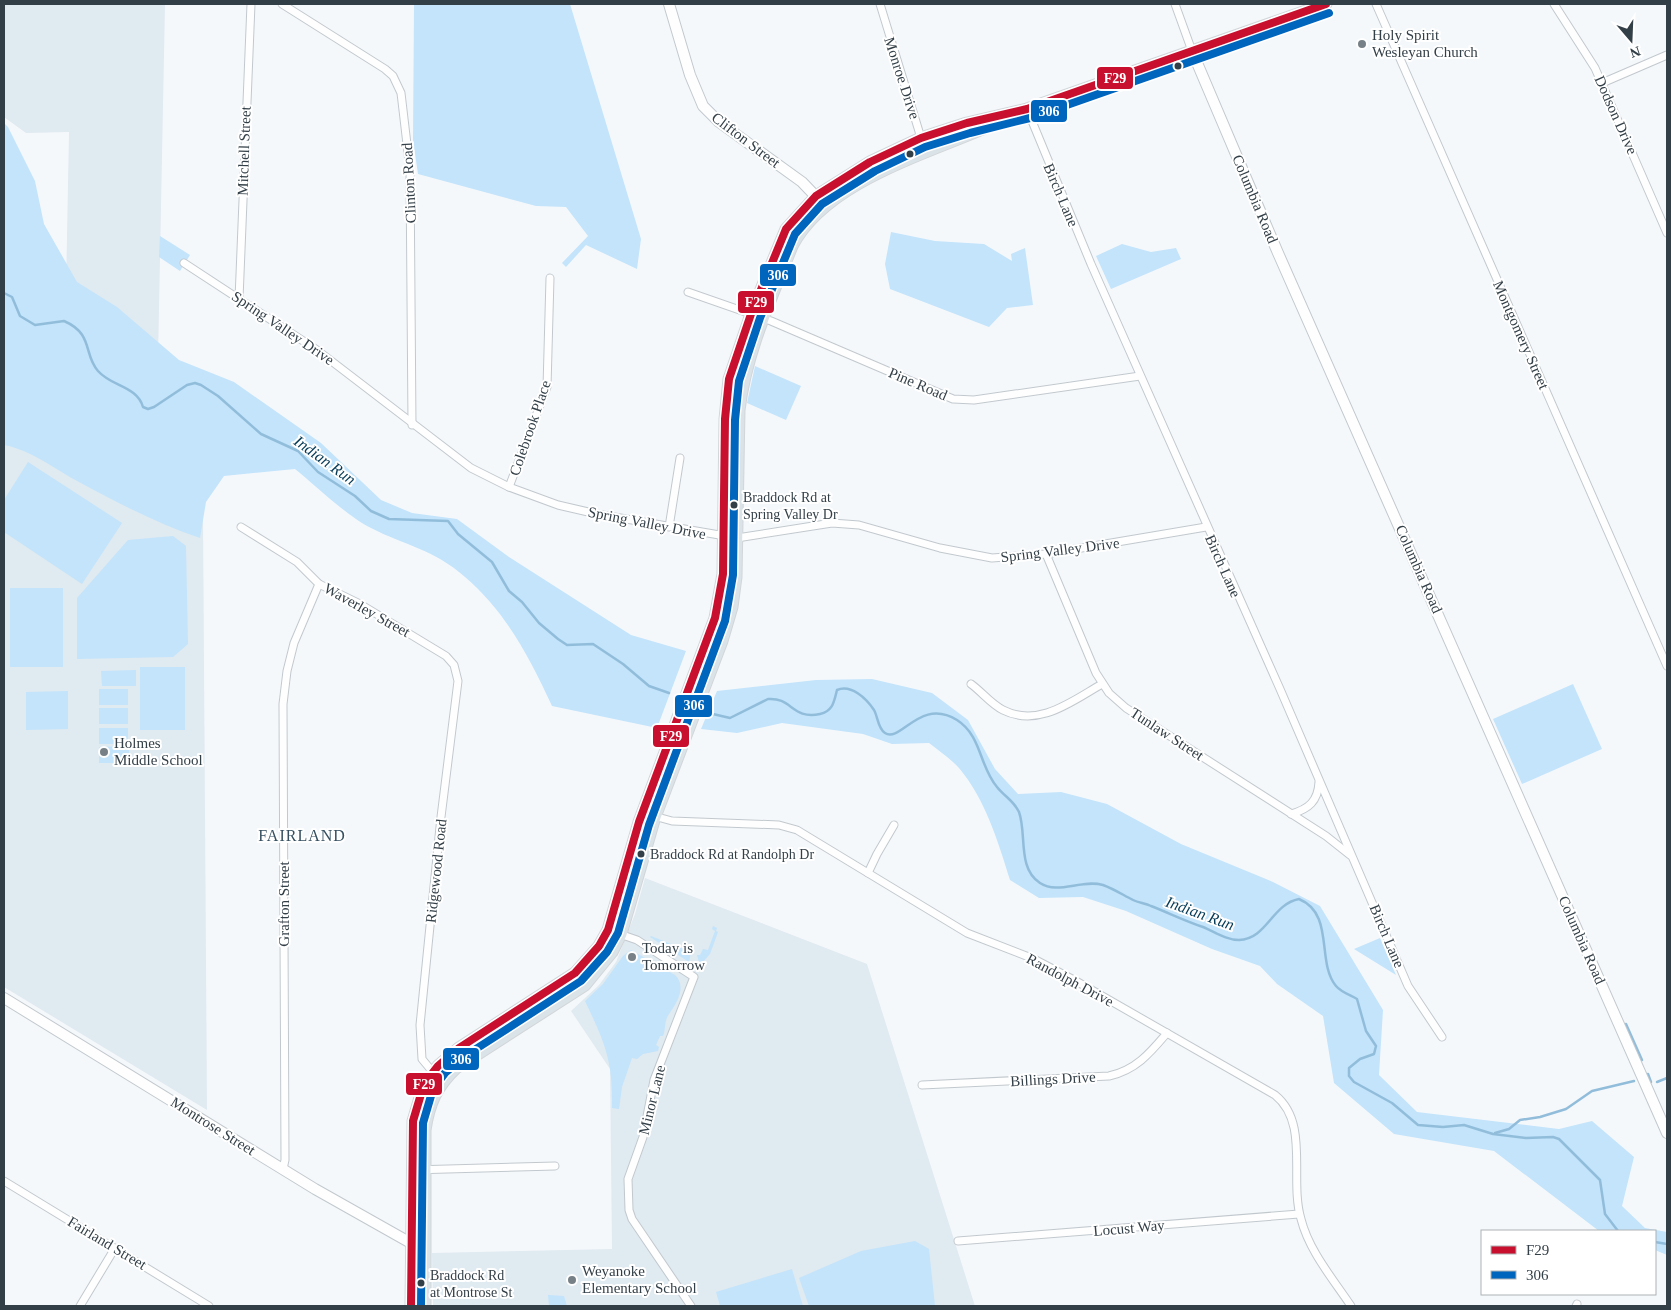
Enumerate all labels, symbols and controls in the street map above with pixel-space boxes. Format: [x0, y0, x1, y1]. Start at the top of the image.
north arrow [1606, 15, 1656, 65]
place label: Holy Spirit Wesleyan Church [1372, 27, 1478, 60]
street label: Monroe Drive [881, 35, 923, 121]
marker: Holy Spirit Wesleyan Church [1356, 38, 1368, 50]
text: N [1628, 43, 1642, 61]
unlabelled marker [1173, 61, 1183, 71]
line badge: F29 [1096, 66, 1134, 90]
text: F29 [1104, 71, 1126, 86]
street label: Dodson Drive [1591, 73, 1641, 157]
line badge: 306 [1030, 99, 1068, 123]
text: 306 [1039, 104, 1060, 119]
street label: Mitchell Street [234, 105, 254, 196]
street label: Clifton Street [709, 109, 784, 171]
street label: Clinton Road [399, 142, 419, 224]
unlabelled marker [905, 149, 915, 159]
street label: Columbia Road [1229, 152, 1281, 246]
street label: Birch Lane [1041, 161, 1082, 229]
line badge: 306 [759, 263, 797, 287]
text: 306 [768, 268, 789, 283]
street label: Montgomery Street [1490, 278, 1552, 392]
street label: Spring Valley Drive [229, 288, 337, 368]
line badge: F29 [737, 290, 775, 314]
text: F29 [745, 295, 767, 310]
street label: Pine Road [886, 365, 950, 404]
street label: Colebrook Place [506, 378, 554, 478]
water label: Indian Run [290, 432, 359, 488]
place label: Braddock Rd at Spring Valley Dr [743, 490, 838, 522]
marker: Braddock Rd at Spring Valley Dr [729, 500, 739, 510]
street label: Spring Valley Drive [587, 504, 708, 542]
street label: Columbia Road [1392, 523, 1446, 616]
street label: Birch Lane [1202, 532, 1244, 600]
street label: Spring Valley Drive [1000, 535, 1121, 565]
street label: Waverley Street [321, 580, 414, 641]
line badge: 306 [674, 694, 713, 718]
text: 306 [684, 698, 705, 713]
street label: Tunlaw Street [1127, 704, 1207, 764]
line badge: F29 [652, 724, 690, 748]
text: F29 [660, 729, 682, 744]
place label: Holmes Middle School [114, 735, 203, 768]
marker: Holmes Middle School [98, 746, 110, 758]
street label: Ridgewood Road [423, 818, 449, 924]
district label: FAIRLAND [258, 827, 346, 844]
place label: Braddock Rd at Randolph Dr [650, 847, 814, 862]
marker: Braddock Rd at Randolph Dr [636, 849, 646, 859]
street label: Grafton Street [276, 860, 292, 947]
water label: Indian Run [1163, 892, 1237, 933]
street label: Columbia Road [1555, 894, 1609, 987]
street label: Birch Lane [1367, 902, 1408, 970]
place label: Today is Tomorrow [642, 940, 705, 973]
street label: Randolph Drive [1024, 950, 1117, 1010]
marker: Today is Tomorrow [626, 951, 638, 963]
line badge: 306 [442, 1047, 480, 1071]
text: 306 [451, 1052, 472, 1067]
street label: Minor Lane [636, 1063, 668, 1136]
street label: Billings Drive [1010, 1069, 1096, 1089]
line badge: F29 [405, 1072, 443, 1096]
text: F29 [413, 1077, 435, 1092]
street label: Montrose Street [168, 1094, 259, 1159]
street label: Fairland Street [65, 1213, 150, 1273]
street label: Locust Way [1093, 1217, 1166, 1239]
legend [1481, 1230, 1656, 1295]
text: F29 [1526, 1242, 1549, 1258]
place label: Weyanoke Elementary School [582, 1263, 697, 1296]
text: 306 [1526, 1267, 1549, 1283]
place label: Braddock Rd at Montrose St [430, 1268, 513, 1300]
marker: Weyanoke Elementary School [566, 1274, 578, 1286]
marker: Braddock Rd at Montrose St [416, 1278, 426, 1288]

